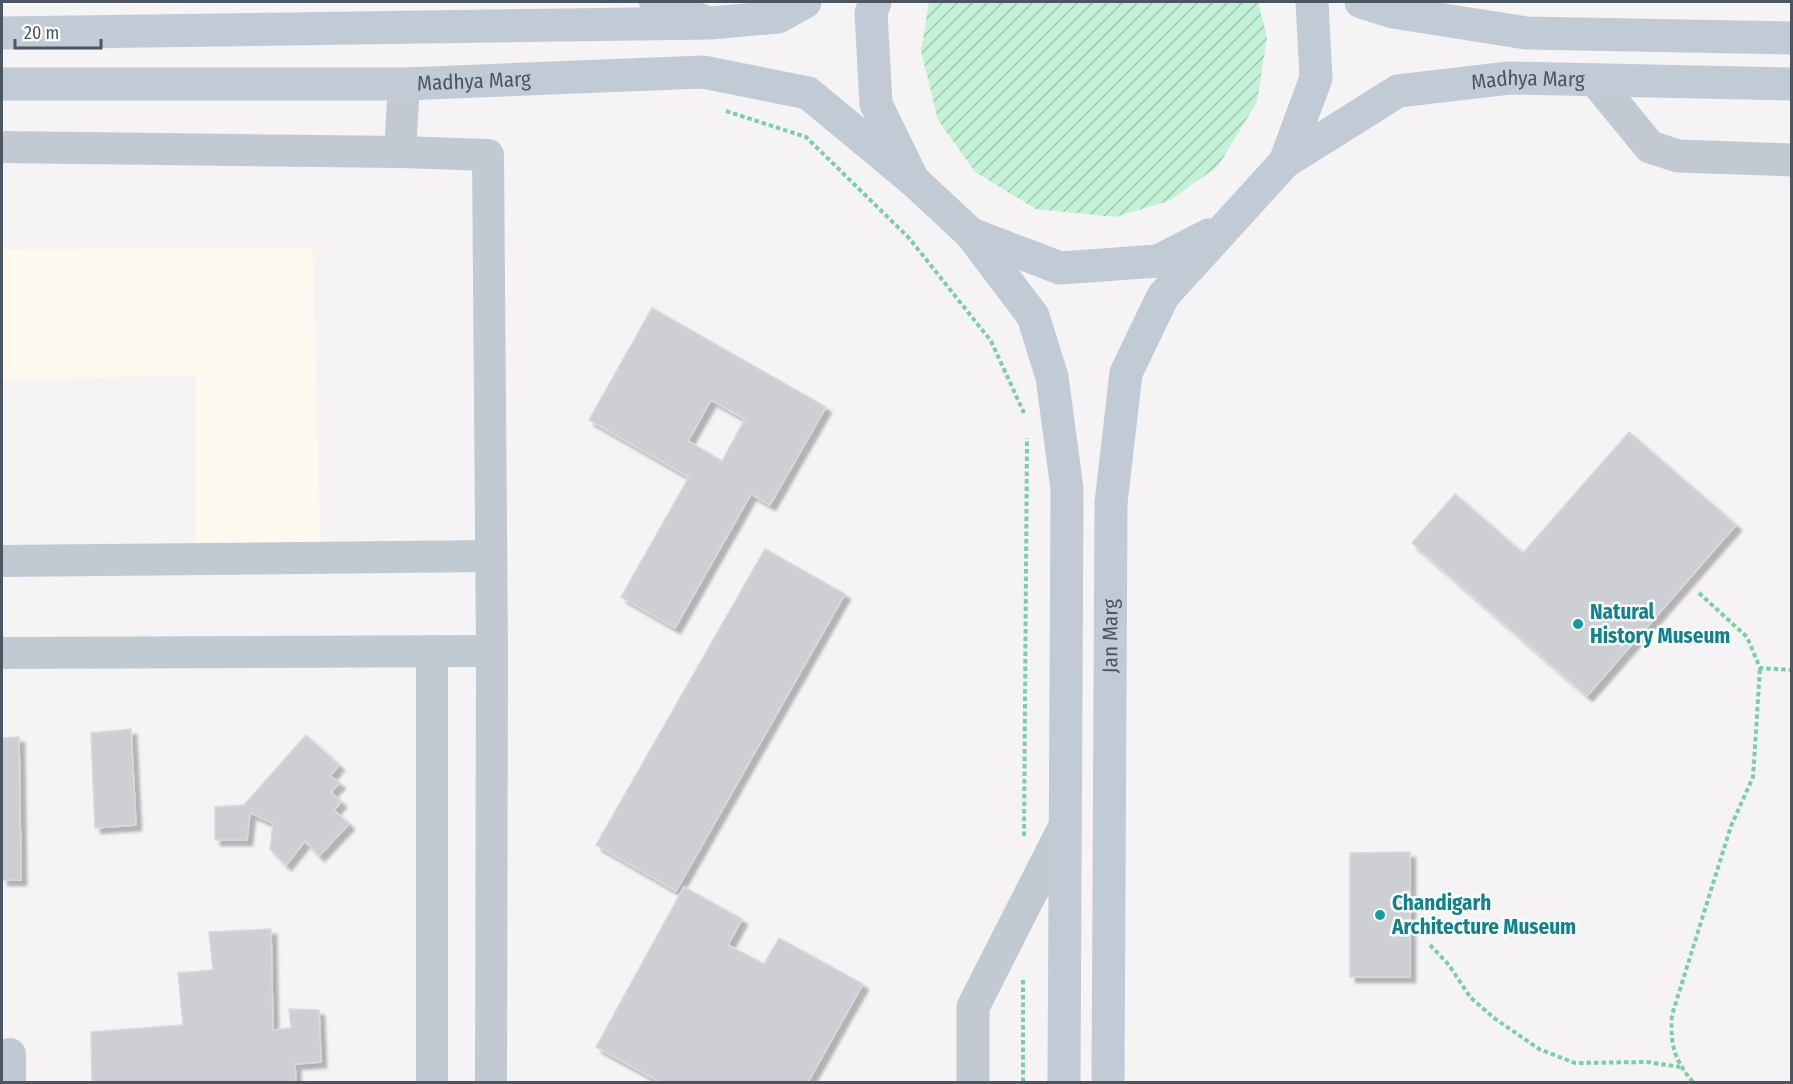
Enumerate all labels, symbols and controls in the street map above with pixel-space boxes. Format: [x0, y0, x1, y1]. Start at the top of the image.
scale bar [15, 12, 100, 50]
text: 20 m [24, 22, 59, 44]
street label: Madhya Marg [1470, 65, 1585, 95]
street label: Madhya Marg [417, 66, 531, 96]
street label: Jan Marg [1097, 599, 1124, 673]
place label: Natural History Museum [1590, 599, 1730, 649]
marker: Natural History Museum [1571, 617, 1585, 631]
place label: Chandigarh Architecture Museum [1391, 890, 1576, 940]
marker: Chandigarh Architecture Museum [1373, 908, 1387, 922]

